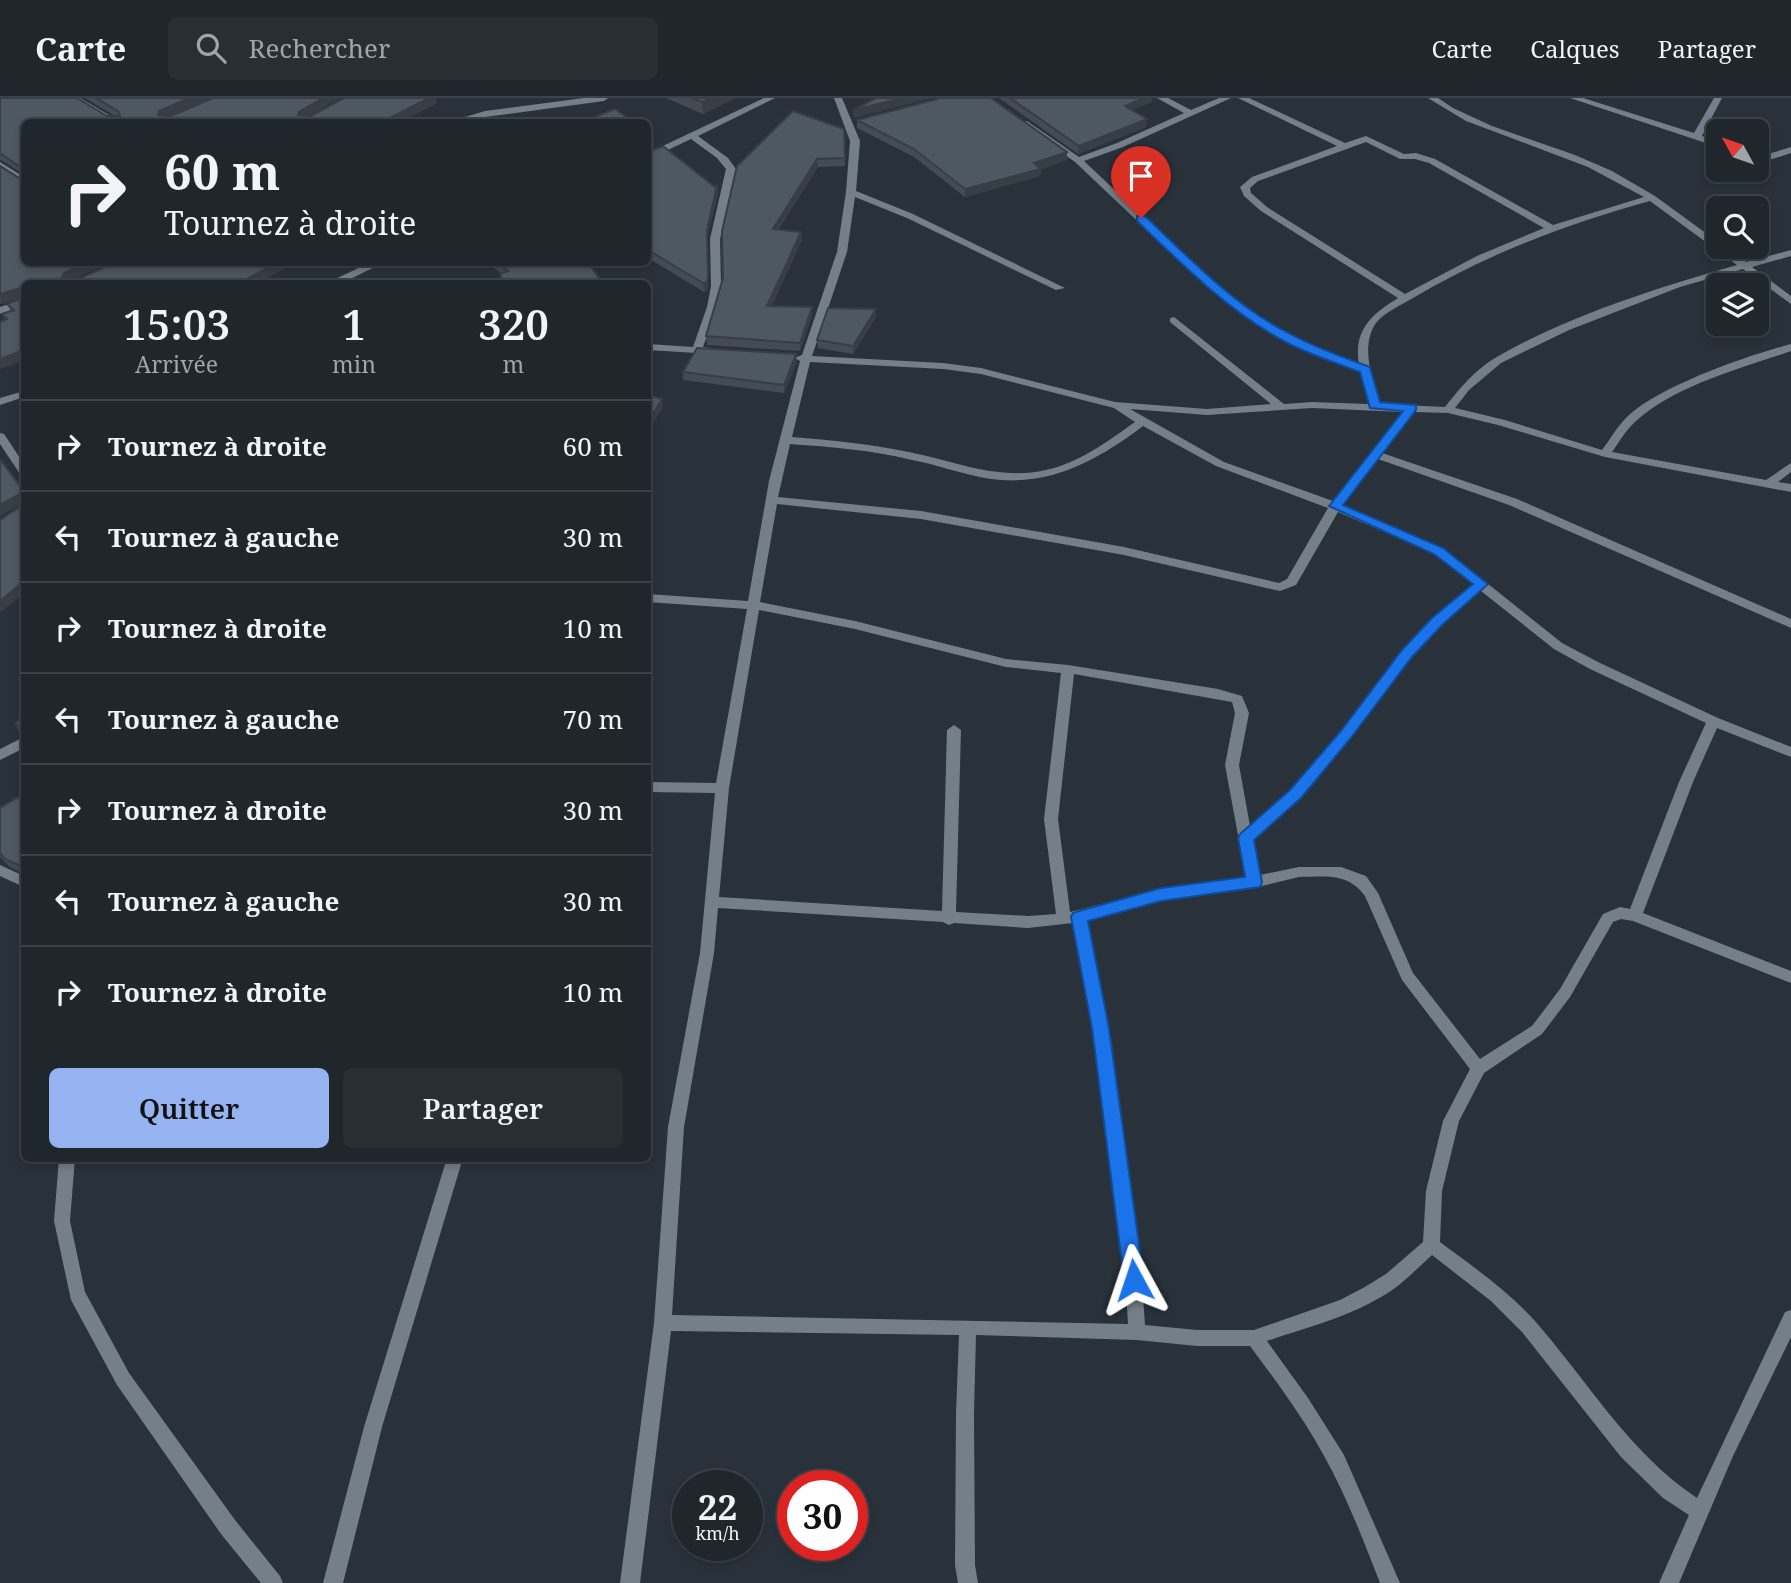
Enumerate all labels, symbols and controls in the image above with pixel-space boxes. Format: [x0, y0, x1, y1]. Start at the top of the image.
search box [168, 17, 658, 80]
text: Carte [35, 26, 126, 71]
icon: search [192, 29, 230, 67]
text: Rechercher [248, 30, 390, 66]
text: Carte [1432, 32, 1492, 65]
text: Calques [1530, 32, 1620, 65]
text: Partager [1658, 32, 1756, 65]
north arrow [1706, 119, 1769, 182]
map controls [1706, 119, 1769, 336]
text: 60 m [164, 138, 280, 204]
pin [1111, 146, 1171, 218]
icon: right [49, 147, 140, 238]
icon: arrive [1122, 157, 1160, 195]
button: search [1706, 196, 1769, 259]
text: Tournez à droite [164, 201, 416, 244]
button: layers [1706, 273, 1769, 336]
text: 15:03 [123, 295, 230, 352]
text: 1 [342, 295, 366, 352]
text: 320 [478, 295, 549, 352]
text: Arrivée [135, 348, 218, 380]
text: min [332, 348, 376, 380]
text: m [503, 348, 524, 380]
icon: right [49, 427, 87, 465]
text: Tournez à droite [108, 428, 327, 464]
text: 60 m [563, 428, 623, 464]
icon: left [49, 518, 87, 556]
text: Tournez à gauche [108, 519, 339, 555]
text: 30 m [563, 519, 623, 555]
icon: right [49, 609, 87, 647]
text: Tournez à droite [108, 610, 327, 646]
text: 10 m [563, 610, 623, 646]
icon: left [49, 700, 87, 738]
text: Tournez à gauche [108, 701, 339, 737]
text: 70 m [563, 701, 623, 737]
icon: right [49, 791, 87, 829]
text: Tournez à droite [108, 792, 327, 828]
text: 30 m [563, 792, 623, 828]
icon: left [49, 882, 87, 920]
text: Tournez à gauche [108, 883, 339, 919]
text: 30 m [563, 883, 623, 919]
icon: right [49, 973, 87, 1011]
text: Tournez à droite [108, 974, 327, 1010]
text: 10 m [563, 974, 623, 1010]
button: Quitter [49, 1068, 329, 1148]
button: Partager [343, 1068, 623, 1148]
position arrow [1097, 1243, 1171, 1317]
speed limit sign: 30 [777, 1470, 868, 1561]
text: 22 [698, 1483, 737, 1530]
text: km/h [695, 1521, 740, 1545]

